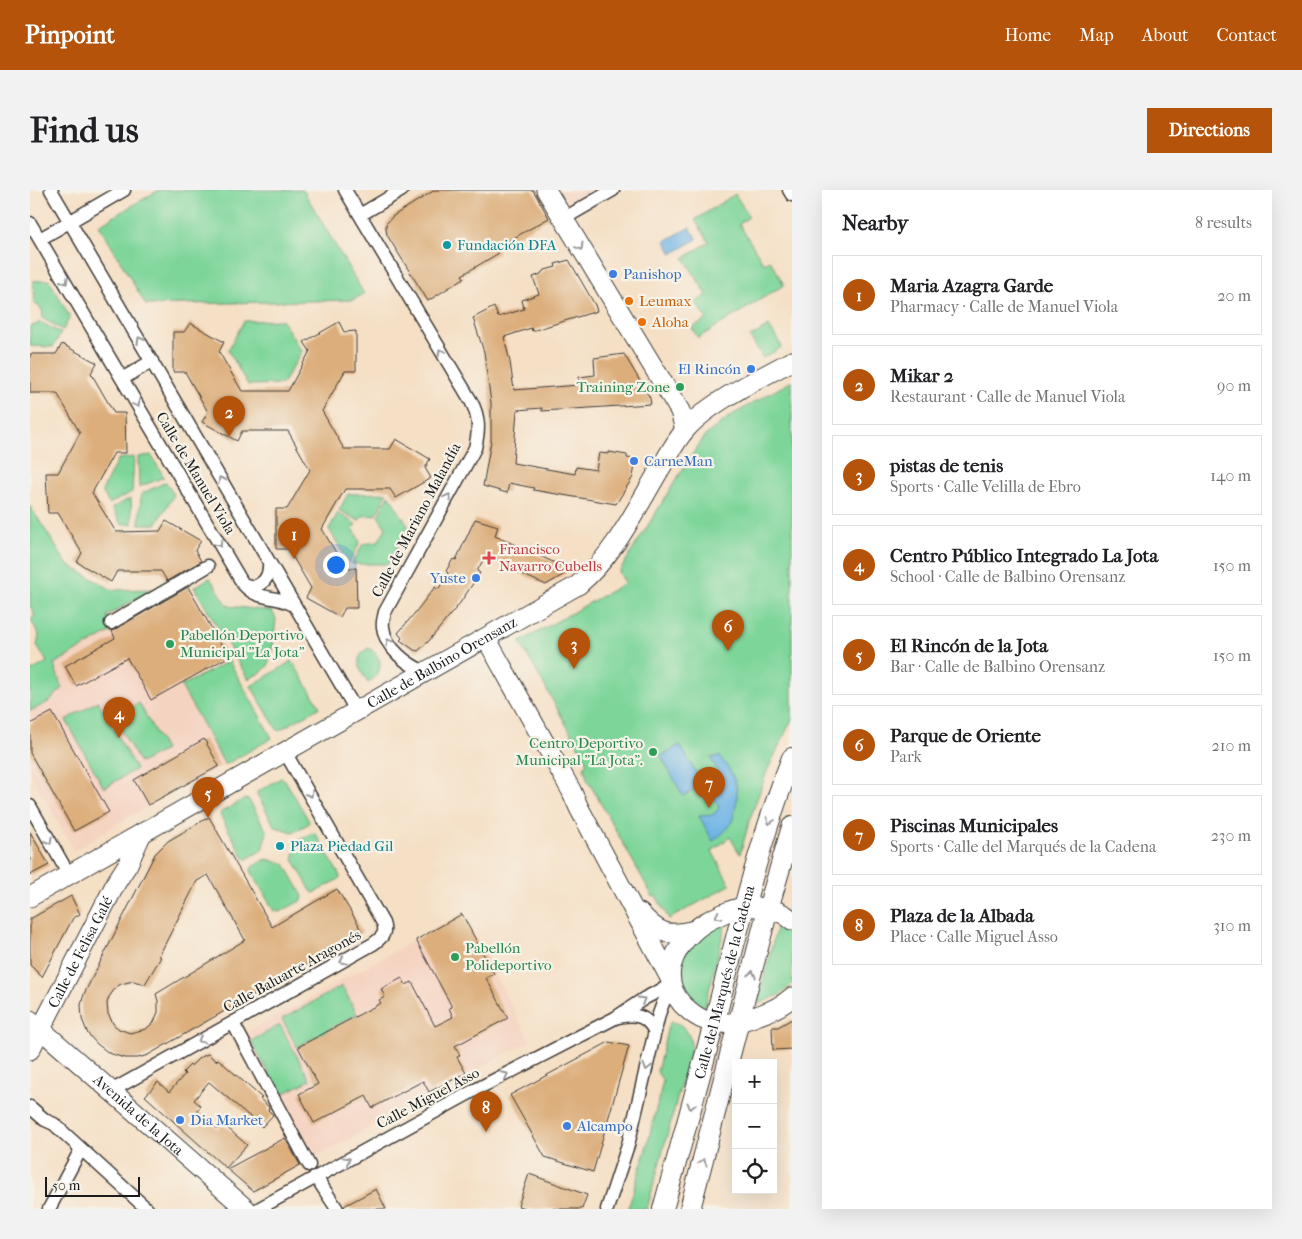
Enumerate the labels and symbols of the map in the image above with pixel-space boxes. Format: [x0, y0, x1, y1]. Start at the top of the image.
place label: Fundación DFA [457, 236, 557, 254]
marker: Fundación DFA [441, 239, 453, 251]
one-way arrow [573, 242, 583, 251]
place label: Panishop [623, 265, 682, 283]
marker: Panishop [607, 268, 619, 280]
one-way arrow [58, 276, 68, 285]
place label: Leumax [639, 292, 691, 310]
marker: Leumax [623, 295, 635, 307]
place label: Aloha [651, 313, 690, 331]
marker: Aloha [636, 316, 648, 328]
one-way arrow [136, 336, 146, 345]
one-way arrow [438, 348, 448, 357]
place label: El Rincón [678, 360, 741, 378]
marker: El Rincón [745, 363, 757, 375]
place label: Training Zone [576, 378, 671, 396]
marker: Training Zone [674, 381, 686, 393]
pin: 2 [213, 396, 245, 437]
one-way arrow [130, 399, 140, 408]
street label: Calle de Manuel Viola [152, 409, 240, 538]
street label: Calle de Mariano Malandía [368, 439, 465, 600]
place label: CarneMan [644, 452, 713, 470]
marker: CarneMan [628, 455, 640, 467]
one-way arrow [218, 477, 228, 486]
one-way arrow [442, 493, 452, 502]
pin: 1 [278, 518, 310, 559]
one-way arrow [213, 538, 223, 547]
place label: Francisco Navarro Cubells [499, 540, 603, 575]
your location [323, 552, 349, 578]
marker: Francisco Navarro Cubells [483, 552, 495, 564]
place label: Yuste [429, 569, 467, 587]
marker: Yuste [470, 572, 482, 584]
pin: 6 [712, 610, 744, 651]
street label: Calle de Balbino Orensanz [364, 613, 520, 712]
place label: Pabellón Deportivo Municipal "La Jota" [180, 626, 305, 661]
pin: 3 [558, 628, 590, 669]
marker: Pabellón Deportivo Municipal "La Jota" [164, 638, 176, 650]
one-way arrow [385, 638, 395, 647]
pin: 4 [103, 697, 135, 738]
place label: Centro Deportivo Municipal "La Jota". [516, 734, 643, 769]
marker: Centro Deportivo Municipal "La Jota". [647, 746, 659, 758]
pin: 7 [693, 767, 725, 808]
pin: 5 [192, 777, 224, 818]
one-way arrow [303, 789, 313, 798]
one-way arrow [765, 816, 775, 824]
one-way arrow [43, 835, 53, 844]
place label: Plaza Piedad Gil [290, 837, 393, 855]
marker: Plaza Piedad Gil [274, 840, 286, 852]
street label: Calle del Marqués de la Cadena [690, 882, 759, 1081]
street label: Calle de Felisa Galé [44, 893, 117, 1011]
one-way arrow [715, 910, 724, 920]
street label: Calle Baluarte Aragonés [220, 925, 364, 1016]
place label: Pabellón Polideportivo [465, 939, 552, 974]
marker: Pabellón Polideportivo [449, 951, 461, 963]
one-way arrow [340, 955, 349, 965]
one-way arrow [746, 970, 757, 978]
one-way arrow [636, 996, 645, 1006]
one-way arrow [198, 1034, 207, 1044]
street label: Calle Miguel Asso [374, 1063, 483, 1133]
one-way arrow [642, 1063, 653, 1072]
street label: Avenida de la Jota [89, 1070, 188, 1160]
one-way arrow [500, 1071, 509, 1081]
pin: 8 [470, 1091, 502, 1132]
one-way arrow [687, 1102, 697, 1110]
place label: Dia Market [190, 1111, 264, 1129]
marker: Dia Market [174, 1114, 186, 1126]
place label: Alcampo [576, 1117, 633, 1135]
marker: Alcampo [561, 1120, 573, 1132]
one-way arrow [342, 1156, 351, 1166]
one-way arrow [697, 1157, 708, 1166]
scale bar [45, 1174, 140, 1197]

